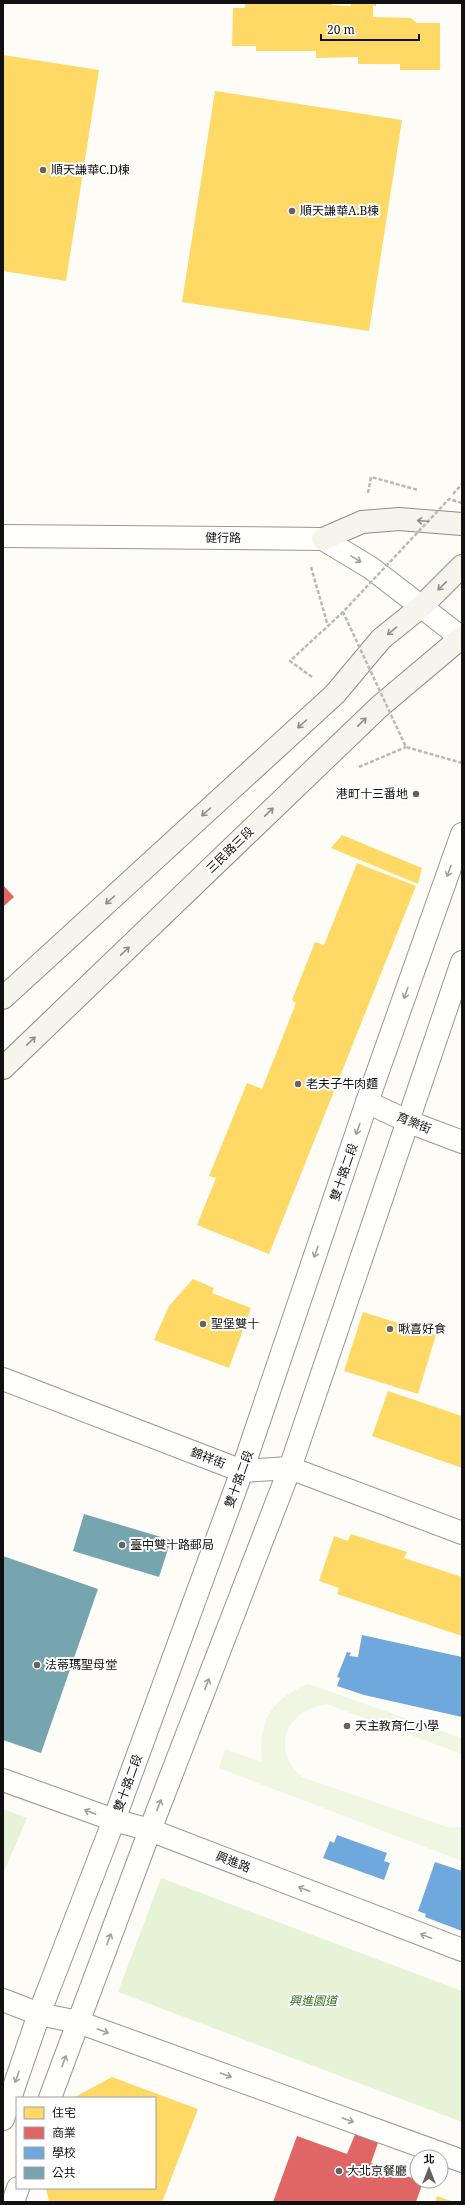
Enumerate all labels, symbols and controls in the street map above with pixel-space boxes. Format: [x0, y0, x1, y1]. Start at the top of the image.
scale bar [321, 16, 419, 42]
text: 20 m [327, 21, 355, 38]
place label: 順天謙華C.D棟 [51, 161, 130, 178]
marker: 順天謙華C.D棟 [38, 165, 48, 175]
place label: 順天謙華A.B棟 [300, 202, 379, 219]
marker: 順天謙華A.B棟 [287, 206, 297, 216]
one-way arrow [417, 517, 430, 524]
street label: 健行路 [205, 529, 241, 546]
one-way arrow [350, 555, 361, 563]
one-way arrow [437, 581, 447, 591]
one-way arrow [386, 626, 397, 635]
one-way arrow [357, 717, 367, 727]
one-way arrow [297, 720, 307, 729]
place label: 港町十三番地 [336, 785, 408, 802]
marker: 港町十三番地 [411, 789, 421, 799]
one-way arrow [201, 807, 211, 817]
one-way arrow [264, 808, 274, 817]
street label: 三民路三段 [202, 823, 257, 877]
one-way arrow [445, 864, 452, 877]
one-way arrow [105, 895, 115, 905]
one-way arrow [120, 946, 130, 956]
one-way arrow [401, 987, 409, 999]
one-way arrow [26, 1037, 36, 1046]
place label: 老夫子牛肉麵 [306, 1075, 378, 1092]
marker: 老夫子牛肉麵 [293, 1079, 303, 1089]
street label: 育樂街 [394, 1108, 434, 1137]
one-way arrow [354, 1123, 361, 1136]
street label: 雙十路二段 [326, 1141, 361, 1203]
one-way arrow [312, 1246, 320, 1258]
place label: 聖堡雙十 [211, 1315, 259, 1332]
marker: 聖堡雙十 [198, 1319, 208, 1329]
place label: 啾喜好食 [398, 1320, 446, 1337]
marker: 啾喜好食 [385, 1324, 395, 1334]
street label: 錦祥街 [188, 1443, 228, 1472]
street label: 雙十路二段 [220, 1448, 257, 1510]
place label: 臺中雙十路郵局 [130, 1536, 214, 1553]
marker: 臺中雙十路郵局 [117, 1540, 127, 1550]
place label: 法蒂瑪聖母堂 [45, 1656, 117, 1673]
marker: 法蒂瑪聖母堂 [32, 1660, 42, 1670]
one-way arrow [203, 1678, 211, 1690]
place label: 天主教育仁小學 [355, 1717, 439, 1734]
marker: 天主教育仁小學 [342, 1721, 352, 1731]
street label: 雙十路二段 [109, 1752, 146, 1814]
one-way arrow [156, 1799, 164, 1811]
one-way arrow [85, 1807, 97, 1815]
street label: 興進路 [213, 1847, 253, 1876]
one-way arrow [299, 1885, 311, 1893]
one-way arrow [420, 1932, 432, 1940]
one-way arrow [105, 1934, 113, 1946]
park label: 興進園道 [289, 1992, 339, 2009]
one-way arrow [97, 2028, 109, 2036]
one-way arrow [60, 2056, 68, 2068]
one-way arrow [13, 2071, 20, 2084]
one-way arrow [219, 2072, 231, 2080]
legend [16, 2097, 156, 2189]
text: 住宅 [52, 2104, 76, 2121]
one-way arrow [341, 2116, 353, 2124]
text: 商業 [52, 2124, 76, 2141]
text: 學校 [52, 2144, 76, 2161]
north arrow [409, 2149, 449, 2189]
text: 北 [424, 2151, 435, 2166]
place label: 大北京餐廳 [347, 2162, 407, 2179]
text: 公共 [52, 2164, 76, 2181]
marker: 大北京餐廳 [334, 2166, 344, 2176]

